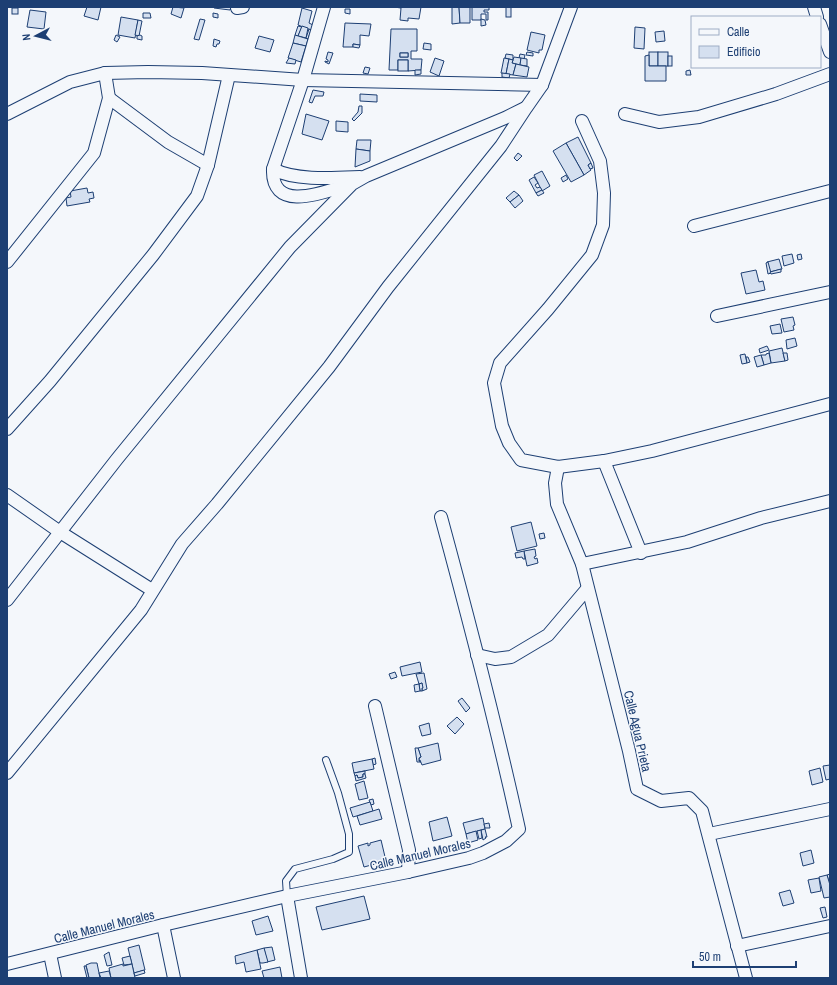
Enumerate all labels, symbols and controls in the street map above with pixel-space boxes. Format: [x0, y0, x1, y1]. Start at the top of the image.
north arrow [16, 16, 56, 56]
legend [691, 16, 821, 68]
text: Calle [727, 24, 749, 40]
text: N [19, 33, 33, 41]
text: Edificio [727, 44, 760, 60]
street label: Calle Agua Prieta [620, 689, 655, 774]
street label: Calle Manuel Morales [368, 835, 472, 874]
street label: Calle Manuel Morales [52, 906, 156, 947]
scale bar [693, 943, 796, 969]
text: 50 m [699, 949, 721, 965]

